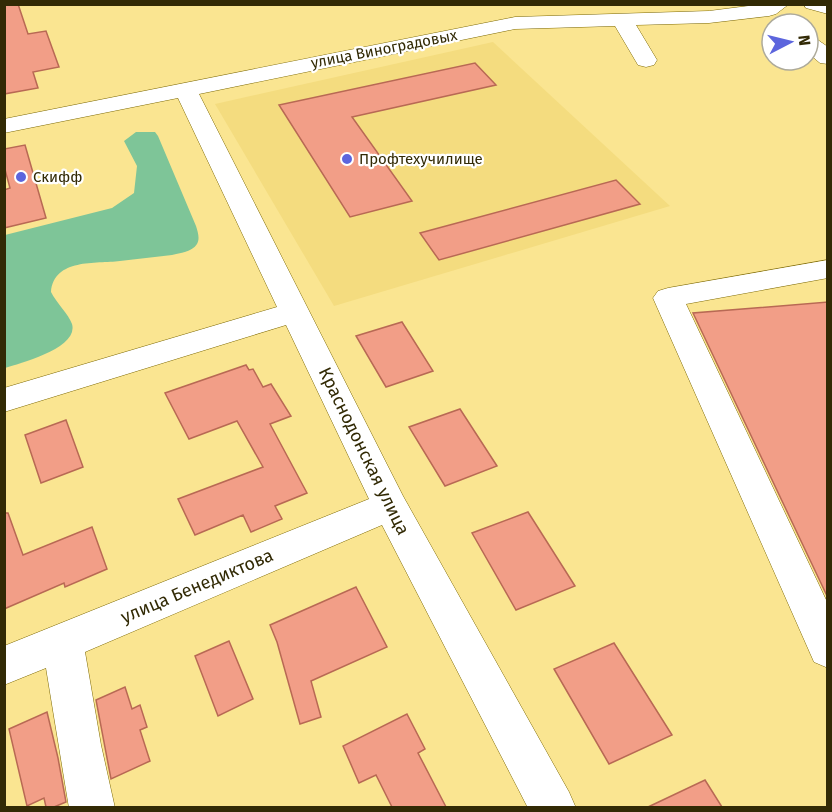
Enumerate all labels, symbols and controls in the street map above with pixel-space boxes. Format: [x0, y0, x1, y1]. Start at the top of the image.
north arrow [760, 12, 820, 72]
street label: улица Виноградовых [309, 26, 459, 72]
text: N [794, 34, 814, 47]
place label: Профтехучилище [359, 150, 483, 168]
marker: Профтехучилище [340, 152, 354, 166]
place label: Скифф [33, 168, 82, 186]
marker: Скифф [14, 170, 28, 184]
street label: Краснодонская улица [314, 363, 414, 539]
street label: улица Бенедиктова [117, 544, 277, 628]

